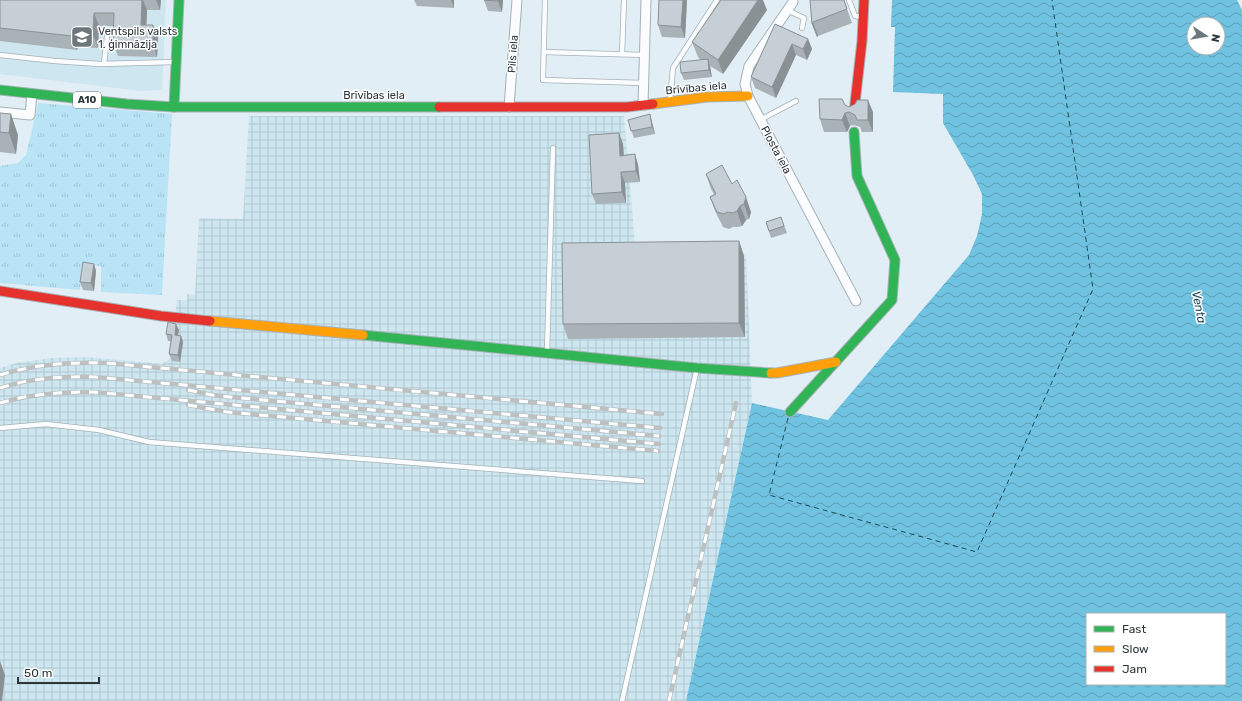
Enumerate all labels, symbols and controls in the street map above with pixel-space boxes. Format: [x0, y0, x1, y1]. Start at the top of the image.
north arrow [1186, 16, 1226, 56]
school or university icon: Ventspils valsts 1. ģimnāzija [69, 24, 95, 50]
place label: Ventspils valsts 1. ģimnāzija [98, 25, 178, 51]
text: N [1208, 33, 1222, 43]
street label: Pils iela [505, 34, 521, 74]
street label: Brīvības iela [665, 79, 727, 97]
street label: Brīvības iela [343, 89, 405, 102]
road number: A10 [73, 92, 101, 108]
street label: Plosta iela [758, 124, 794, 176]
water label: Venta [1189, 290, 1209, 324]
legend [1086, 613, 1226, 685]
text: Fast [1122, 622, 1146, 636]
text: Slow [1122, 642, 1149, 656]
scale bar [18, 659, 99, 685]
text: Jam [1122, 662, 1147, 676]
text: 50 m [24, 666, 52, 680]

